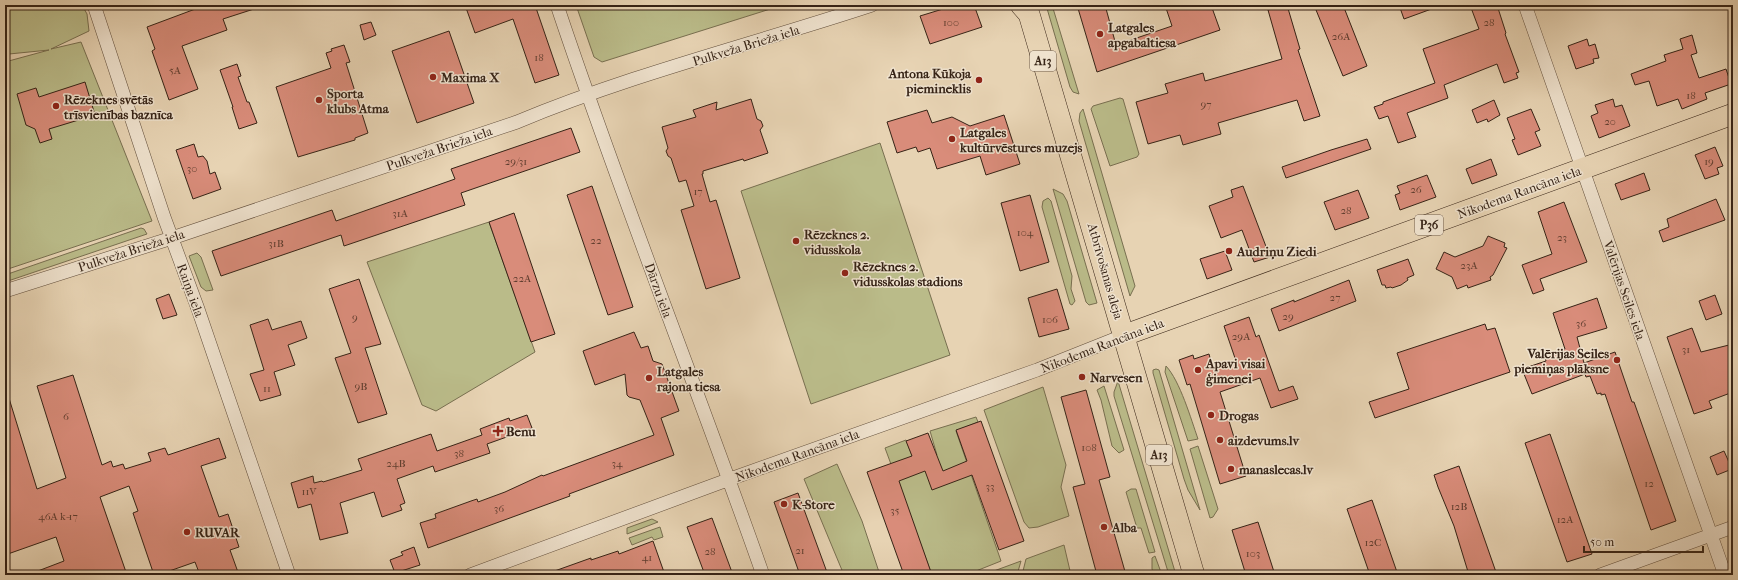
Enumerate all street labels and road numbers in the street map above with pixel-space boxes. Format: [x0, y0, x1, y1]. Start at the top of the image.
street label: Pulkveža Brieža iela [691, 22, 802, 69]
road number: A13 [1030, 51, 1056, 71]
street label: Pulkveža Brieža iela [384, 123, 495, 174]
street label: Nikodema Rancāna iela [1455, 163, 1584, 222]
road number: P36 [1415, 215, 1443, 235]
street label: Atbrīvošanas aleja [1084, 221, 1127, 322]
street label: Pulkveža Brieža iela [76, 226, 187, 275]
street label: Valērijas Seiles iela [1600, 238, 1649, 343]
street label: Dārzu iela [642, 261, 676, 320]
street label: Raiņa iela [174, 262, 207, 320]
street label: Nikodema Rancāna iela [1038, 315, 1167, 376]
street label: Nikodema Rancāna iela [733, 426, 862, 485]
road number: A13 [1146, 445, 1172, 465]

